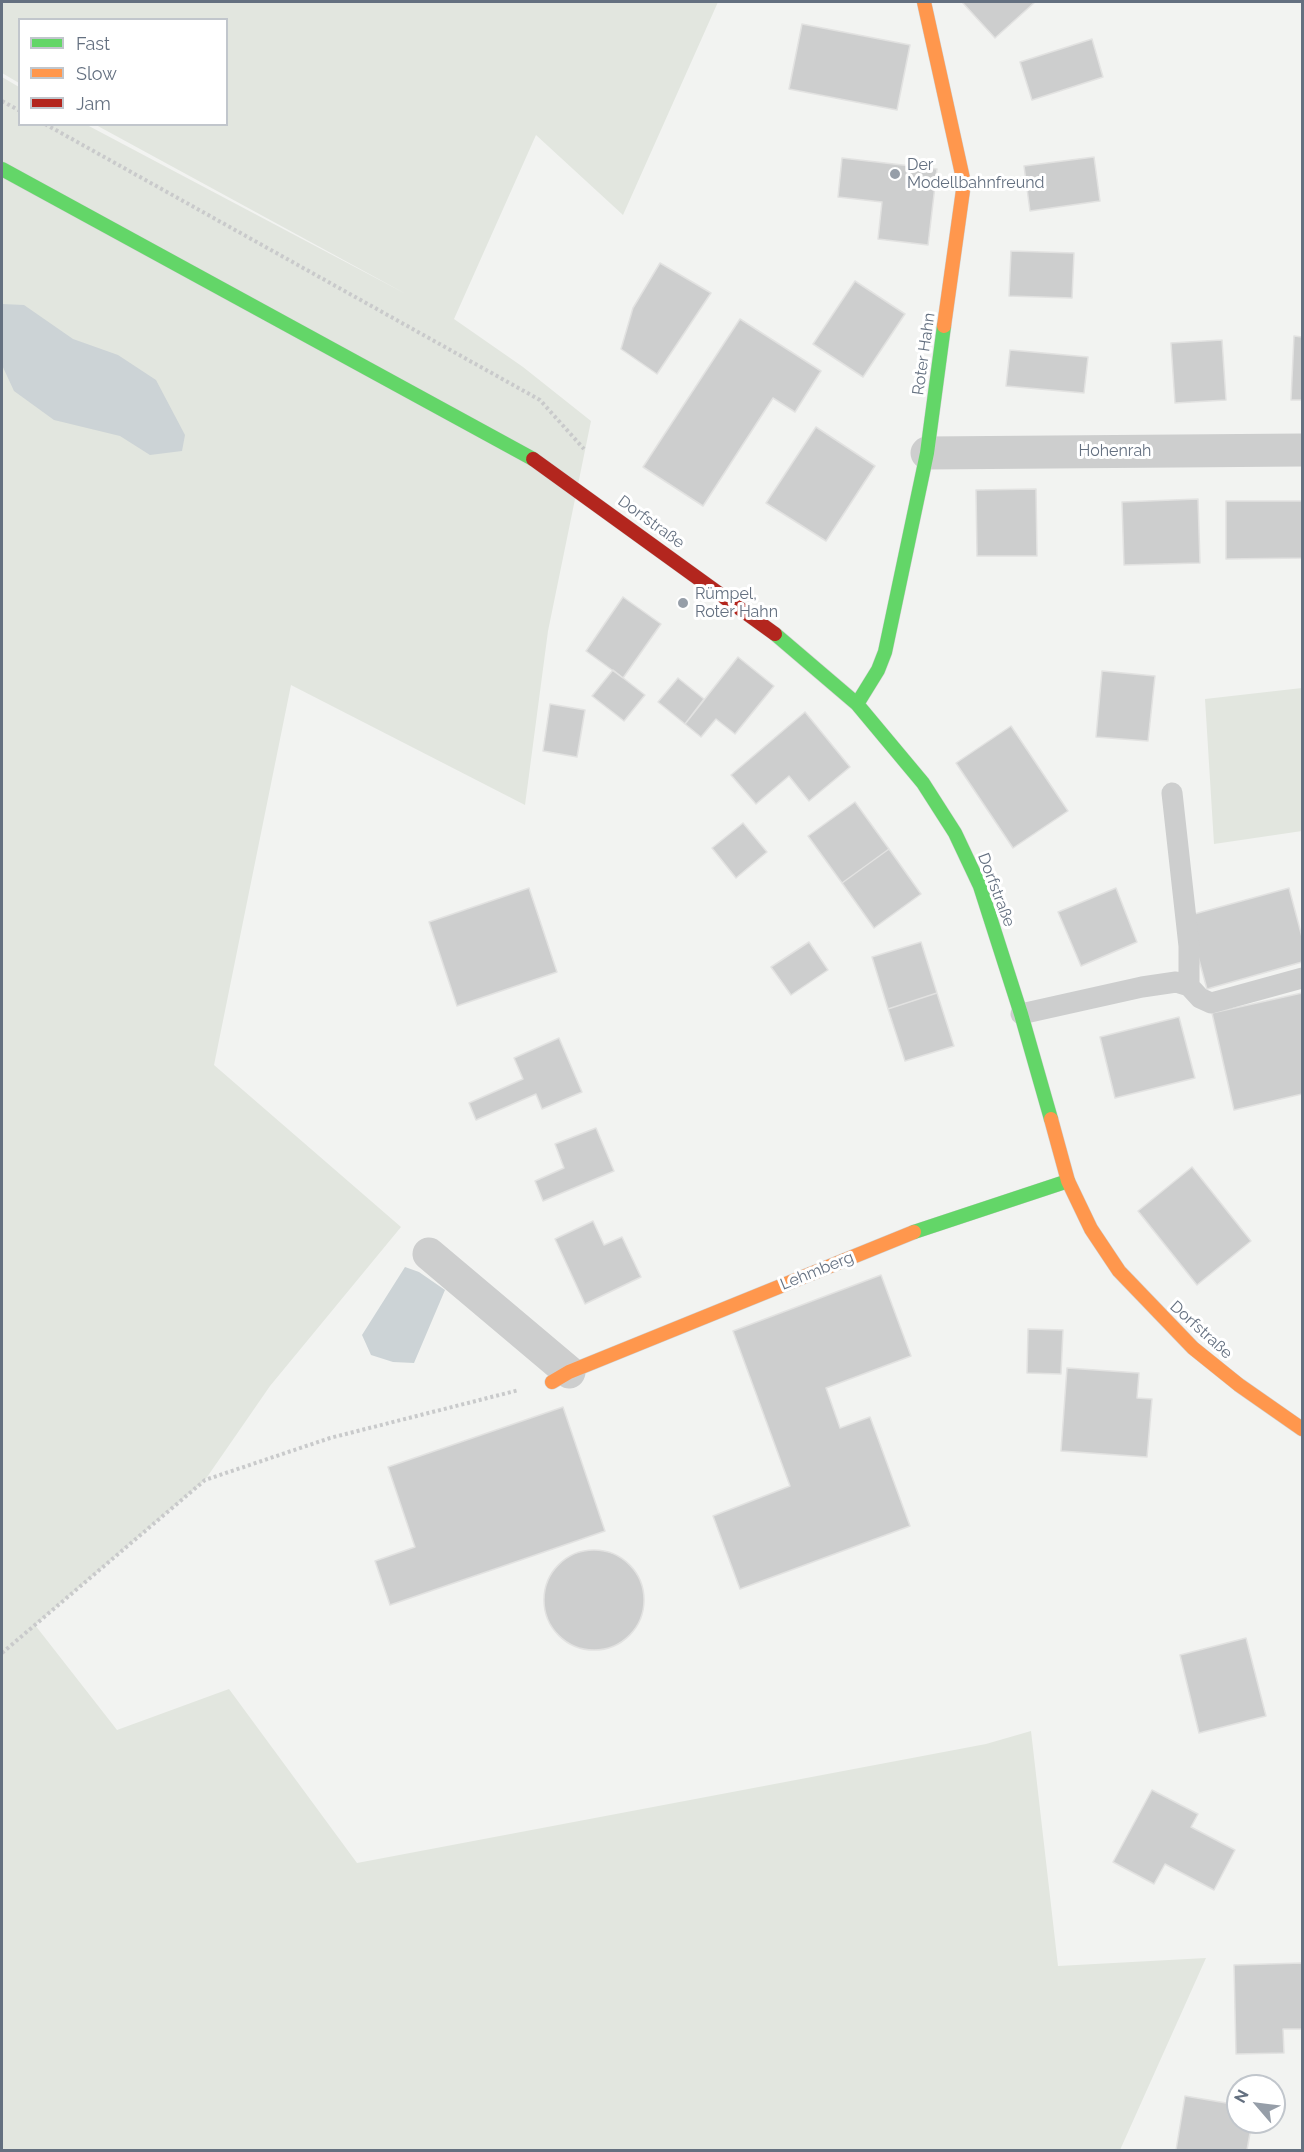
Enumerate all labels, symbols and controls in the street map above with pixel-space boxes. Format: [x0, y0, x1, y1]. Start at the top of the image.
legend [18, 18, 228, 126]
text: Fast [76, 33, 110, 54]
text: Slow [76, 63, 117, 84]
text: Jam [76, 93, 111, 114]
place label: Der Modellbahnfreund [907, 155, 1044, 193]
marker: Der Modellbahnfreund [888, 167, 902, 181]
street label: Roter Hahn [909, 312, 939, 396]
street label: Hohenrah [1079, 441, 1151, 461]
street label: Dorfstraße [614, 491, 688, 553]
place label: Rümpel, Roter Hahn [695, 584, 778, 622]
marker: Rümpel, Roter Hahn [676, 596, 690, 610]
street label: Dorfstraße [973, 850, 1019, 930]
street label: Lehmberg [778, 1248, 856, 1294]
street label: Dorfstraße [1166, 1297, 1236, 1363]
north arrow [1226, 2074, 1286, 2134]
text: N [1230, 2086, 1253, 2106]

